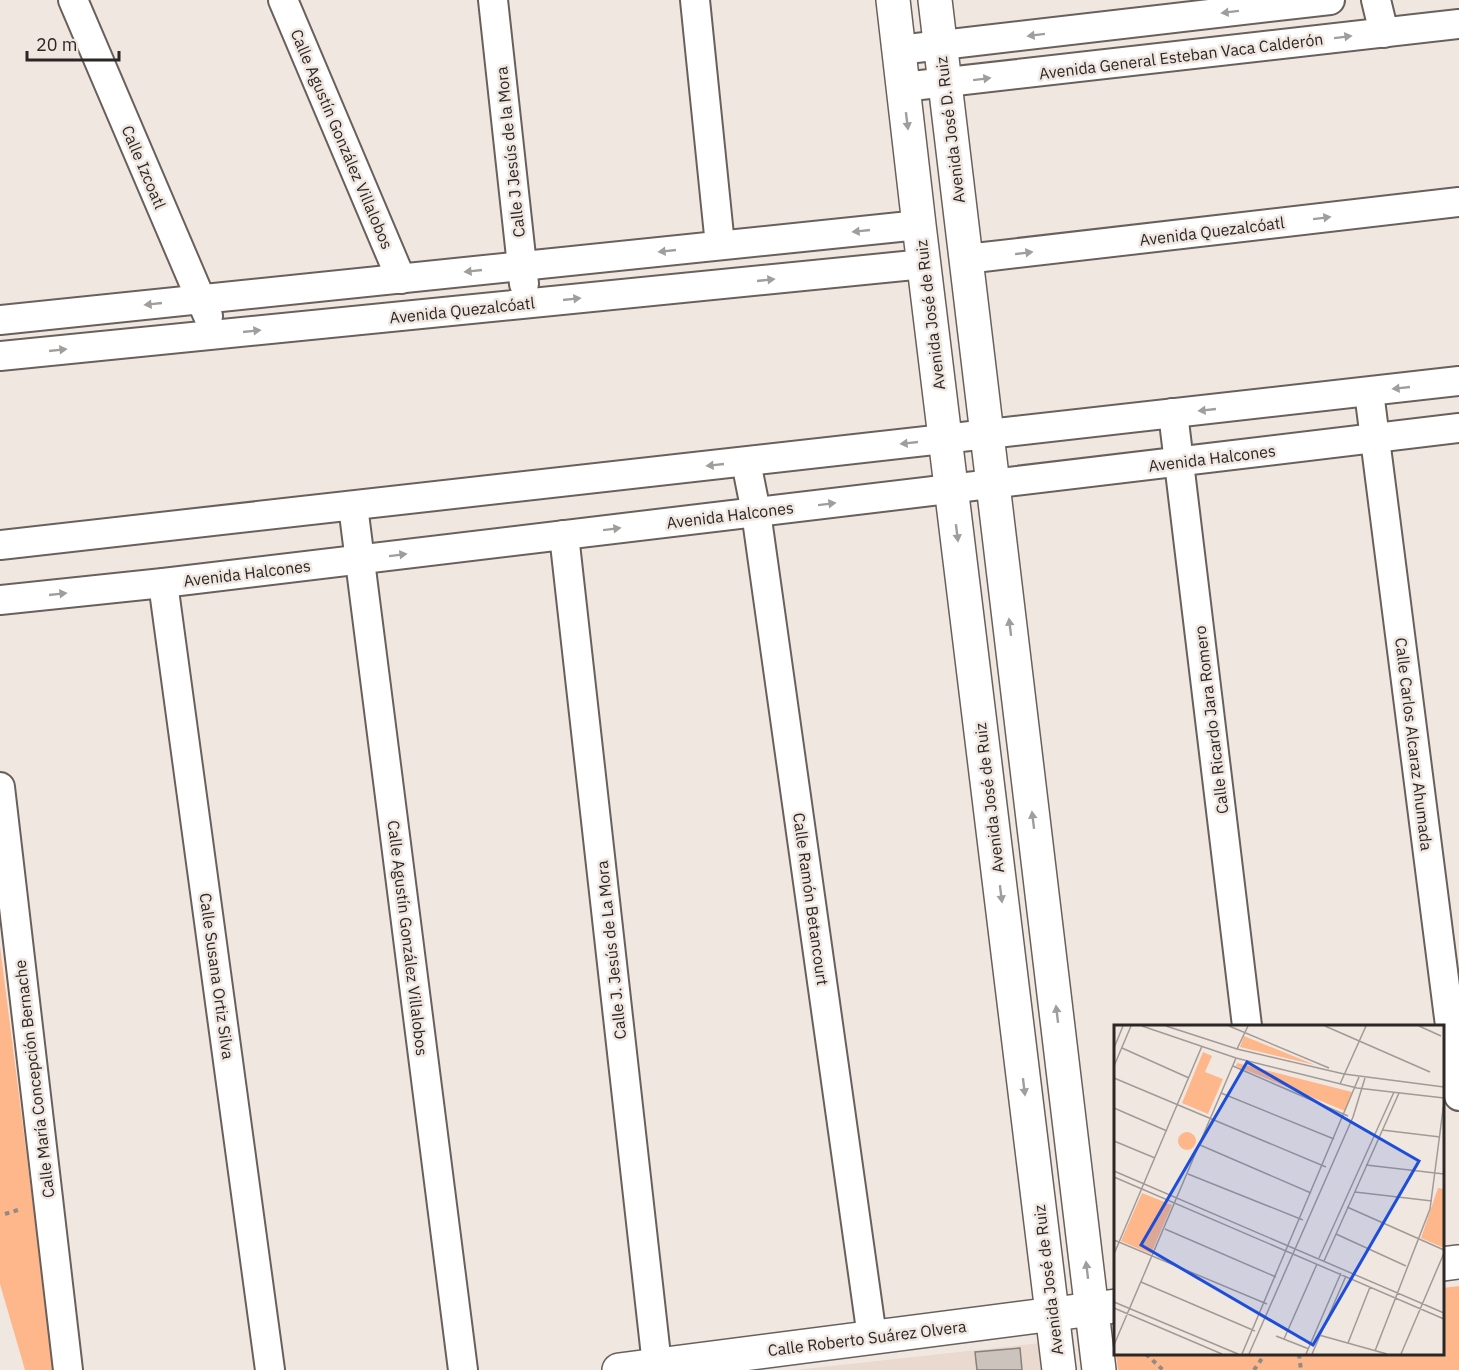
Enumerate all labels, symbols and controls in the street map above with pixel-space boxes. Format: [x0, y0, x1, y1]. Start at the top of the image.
one-way arrow [1220, 7, 1239, 17]
scale bar [27, 24, 118, 62]
street label: Calle Agustín González Villalobos [286, 26, 398, 252]
street label: Avenida General Esteban Vaca Calderón [1038, 29, 1324, 83]
one-way arrow [1027, 31, 1046, 40]
text: 20 m [36, 33, 78, 56]
one-way arrow [1333, 33, 1352, 42]
street label: Avenida José D. Ruiz [931, 55, 969, 205]
street label: Calle J Jesús de la Mora [491, 65, 529, 238]
one-way arrow [973, 74, 992, 83]
one-way arrow [902, 111, 912, 130]
street label: Calle Izcoatl [117, 122, 171, 212]
street label: Avenida Quezalcóatl [1138, 212, 1286, 250]
one-way arrow [1312, 213, 1331, 223]
one-way arrow [851, 226, 870, 236]
street label: Avenida José de Ruiz [911, 239, 949, 391]
one-way arrow [657, 246, 676, 256]
one-way arrow [1014, 248, 1033, 257]
one-way arrow [463, 266, 482, 276]
one-way arrow [756, 275, 775, 285]
street label: Avenida Quezalcóatl [388, 292, 536, 328]
one-way arrow [562, 294, 581, 304]
one-way arrow [144, 299, 163, 309]
one-way arrow [243, 326, 262, 336]
one-way arrow [49, 345, 68, 355]
one-way arrow [1391, 383, 1410, 393]
one-way arrow [1198, 405, 1217, 414]
one-way arrow [899, 438, 918, 448]
street label: Avenida Halcones [1147, 440, 1277, 476]
one-way arrow [706, 460, 725, 470]
street label: Avenida Halcones [665, 497, 795, 533]
one-way arrow [817, 499, 836, 508]
one-way arrow [952, 524, 961, 543]
one-way arrow [603, 525, 622, 534]
one-way arrow [389, 550, 408, 560]
street label: Avenida Halcones [182, 555, 312, 591]
one-way arrow [49, 589, 68, 599]
one-way arrow [1005, 617, 1015, 636]
street label: Calle Ricardo Jara Romero [1190, 625, 1232, 815]
street label: Calle Carlos Alcaraz Ahumada [1391, 636, 1437, 852]
street label: Avenida José de Ruiz [970, 722, 1008, 874]
street label: Calle Ramón Betancourt [789, 811, 833, 987]
one-way arrow [1029, 811, 1038, 830]
street label: Calle Agustín González Villalobos [384, 819, 432, 1057]
street label: Calle J. Jesús de La Mora [592, 859, 630, 1040]
one-way arrow [996, 884, 1005, 903]
street label: Calle Susana Ortiz Silva [195, 892, 239, 1061]
street label: Calle María Concepción Bernache [9, 959, 59, 1199]
one-way arrow [1052, 1004, 1061, 1023]
inset map [1114, 1025, 1444, 1355]
one-way arrow [1020, 1078, 1029, 1097]
street label: Avenida José de Ruiz [1029, 1204, 1067, 1356]
one-way arrow [1083, 1261, 1092, 1280]
street label: Calle Roberto Suárez Olvera [767, 1316, 968, 1360]

